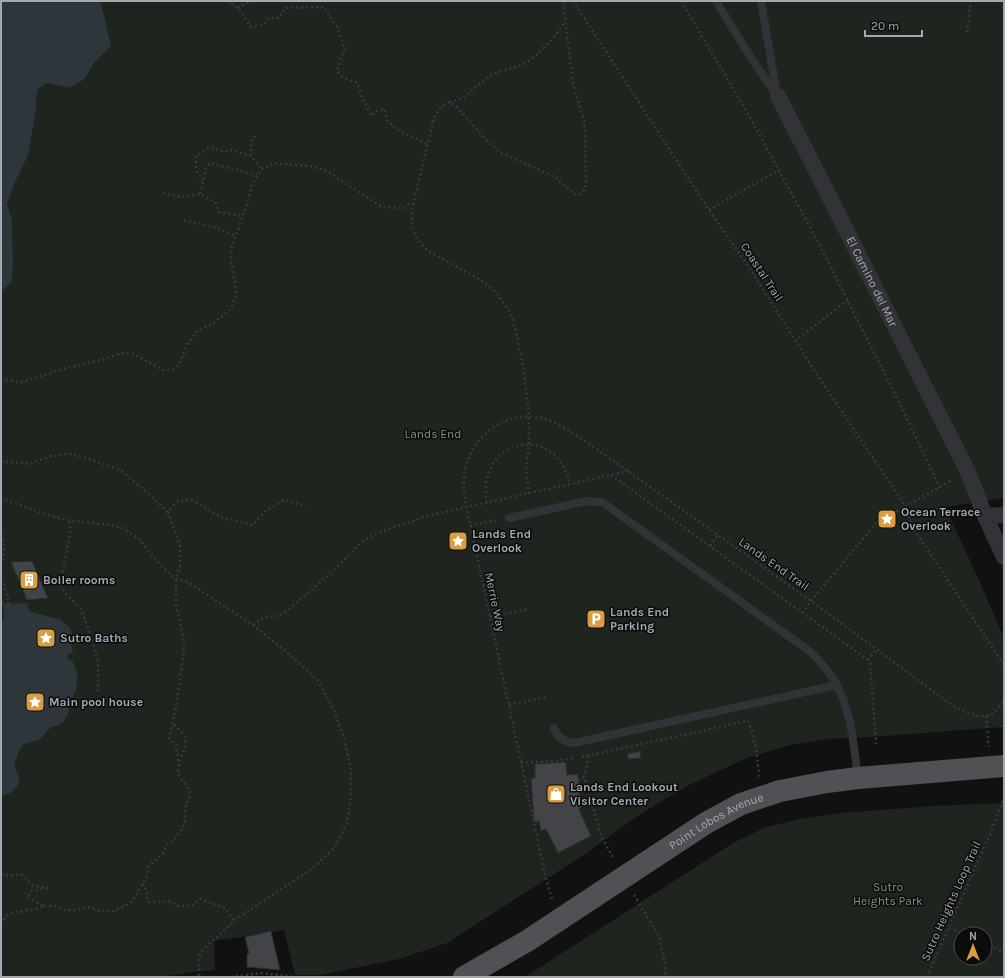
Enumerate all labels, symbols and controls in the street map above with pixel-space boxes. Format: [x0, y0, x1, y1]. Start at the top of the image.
scale bar [865, 12, 922, 38]
text: 20 m [871, 19, 899, 33]
street label: El Camino del Mar [844, 234, 901, 329]
street label: Coastal Trail [738, 240, 786, 304]
park label: Lands End [405, 427, 461, 441]
place label: Ocean Terrace Overlook [901, 505, 980, 533]
place icon: Ocean Terrace Overlook [876, 508, 898, 530]
place label: Lands End Overlook [472, 527, 531, 555]
place icon: Lands End Overlook [447, 530, 469, 552]
street label: Lands End Trail [736, 535, 812, 593]
building icon: Boiler rooms [18, 569, 40, 591]
street label: Merrie Way [482, 571, 508, 633]
place label: Boiler rooms [43, 573, 115, 587]
place label: Lands End Parking [610, 605, 669, 633]
parking icon: Lands End Parking [585, 608, 607, 630]
place icon: Sutro Baths [35, 627, 57, 649]
place label: Sutro Baths [60, 631, 128, 645]
place icon: Main pool house [24, 691, 46, 713]
place label: Main pool house [49, 695, 143, 709]
place label: Lands End Lookout Visitor Center [570, 780, 678, 808]
shop icon: Lands End Lookout Visitor Center [545, 783, 567, 805]
street label: Point Lobos Avenue [666, 790, 765, 852]
street label: Sutro Heights Loop Trail [918, 839, 984, 963]
park label: Sutro Heights Park [853, 880, 923, 908]
north arrow [953, 926, 993, 966]
text: N [969, 930, 977, 943]

